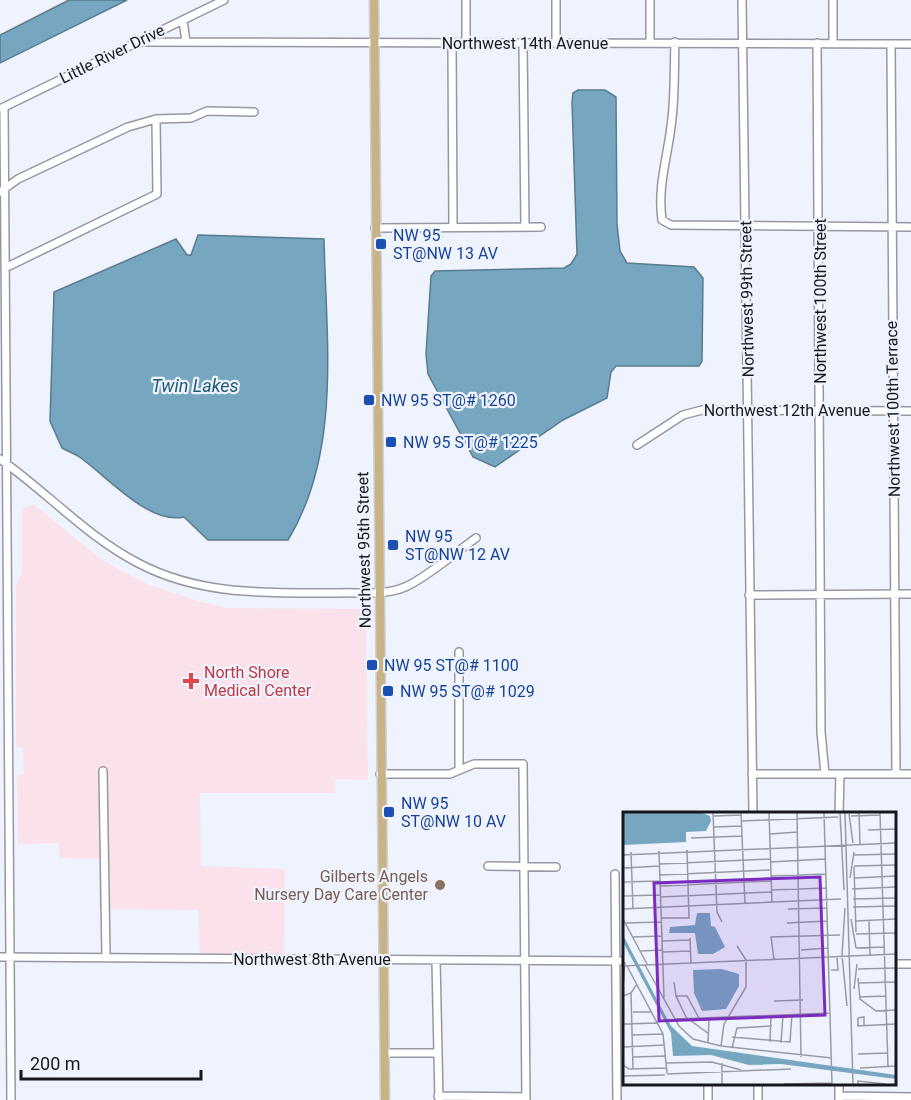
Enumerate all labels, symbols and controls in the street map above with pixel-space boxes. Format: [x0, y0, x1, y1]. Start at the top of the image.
street label: Little River Drive [56, 20, 168, 88]
street label: Northwest 14th Avenue [442, 34, 608, 53]
street label: Northwest 100th Street [811, 218, 830, 384]
street label: Northwest 99th Street [736, 221, 758, 377]
place label: NW 95 ST@NW 13 AV [393, 226, 498, 263]
marker: NW 95 ST@NW 13 AV [374, 237, 388, 251]
street label: Northwest 100th Terrace [882, 321, 904, 497]
water label: Twin Lakes [151, 375, 239, 396]
place label: NW 95 ST@# 1260 [381, 391, 516, 410]
marker: NW 95 ST@# 1260 [362, 393, 376, 407]
street label: Northwest 12th Avenue [704, 401, 870, 420]
place label: NW 95 ST@# 1225 [403, 433, 538, 452]
marker: NW 95 ST@# 1225 [384, 435, 398, 449]
street label: Northwest 95th Street [353, 472, 375, 628]
place label: NW 95 ST@NW 12 AV [405, 527, 510, 564]
marker: NW 95 ST@NW 12 AV [386, 538, 400, 552]
place label: NW 95 ST@# 1100 [384, 656, 519, 675]
marker: NW 95 ST@# 1100 [365, 658, 379, 672]
place label: North Shore Medical Center [204, 663, 312, 700]
marker: North Shore Medical Center [182, 672, 200, 690]
place label: NW 95 ST@# 1029 [400, 682, 535, 701]
marker: NW 95 ST@# 1029 [381, 684, 395, 698]
place label: NW 95 ST@NW 10 AV [401, 794, 506, 831]
marker: NW 95 ST@NW 10 AV [382, 805, 396, 819]
inset map [623, 812, 896, 1085]
place label: Gilberts Angels Nursery Day Care Center [254, 867, 429, 904]
marker: Gilberts Angels Nursery Day Care Center [433, 878, 447, 892]
street label: Northwest 8th Avenue [233, 950, 391, 969]
scale bar [21, 1043, 201, 1081]
text: 200 m [30, 1053, 81, 1074]

